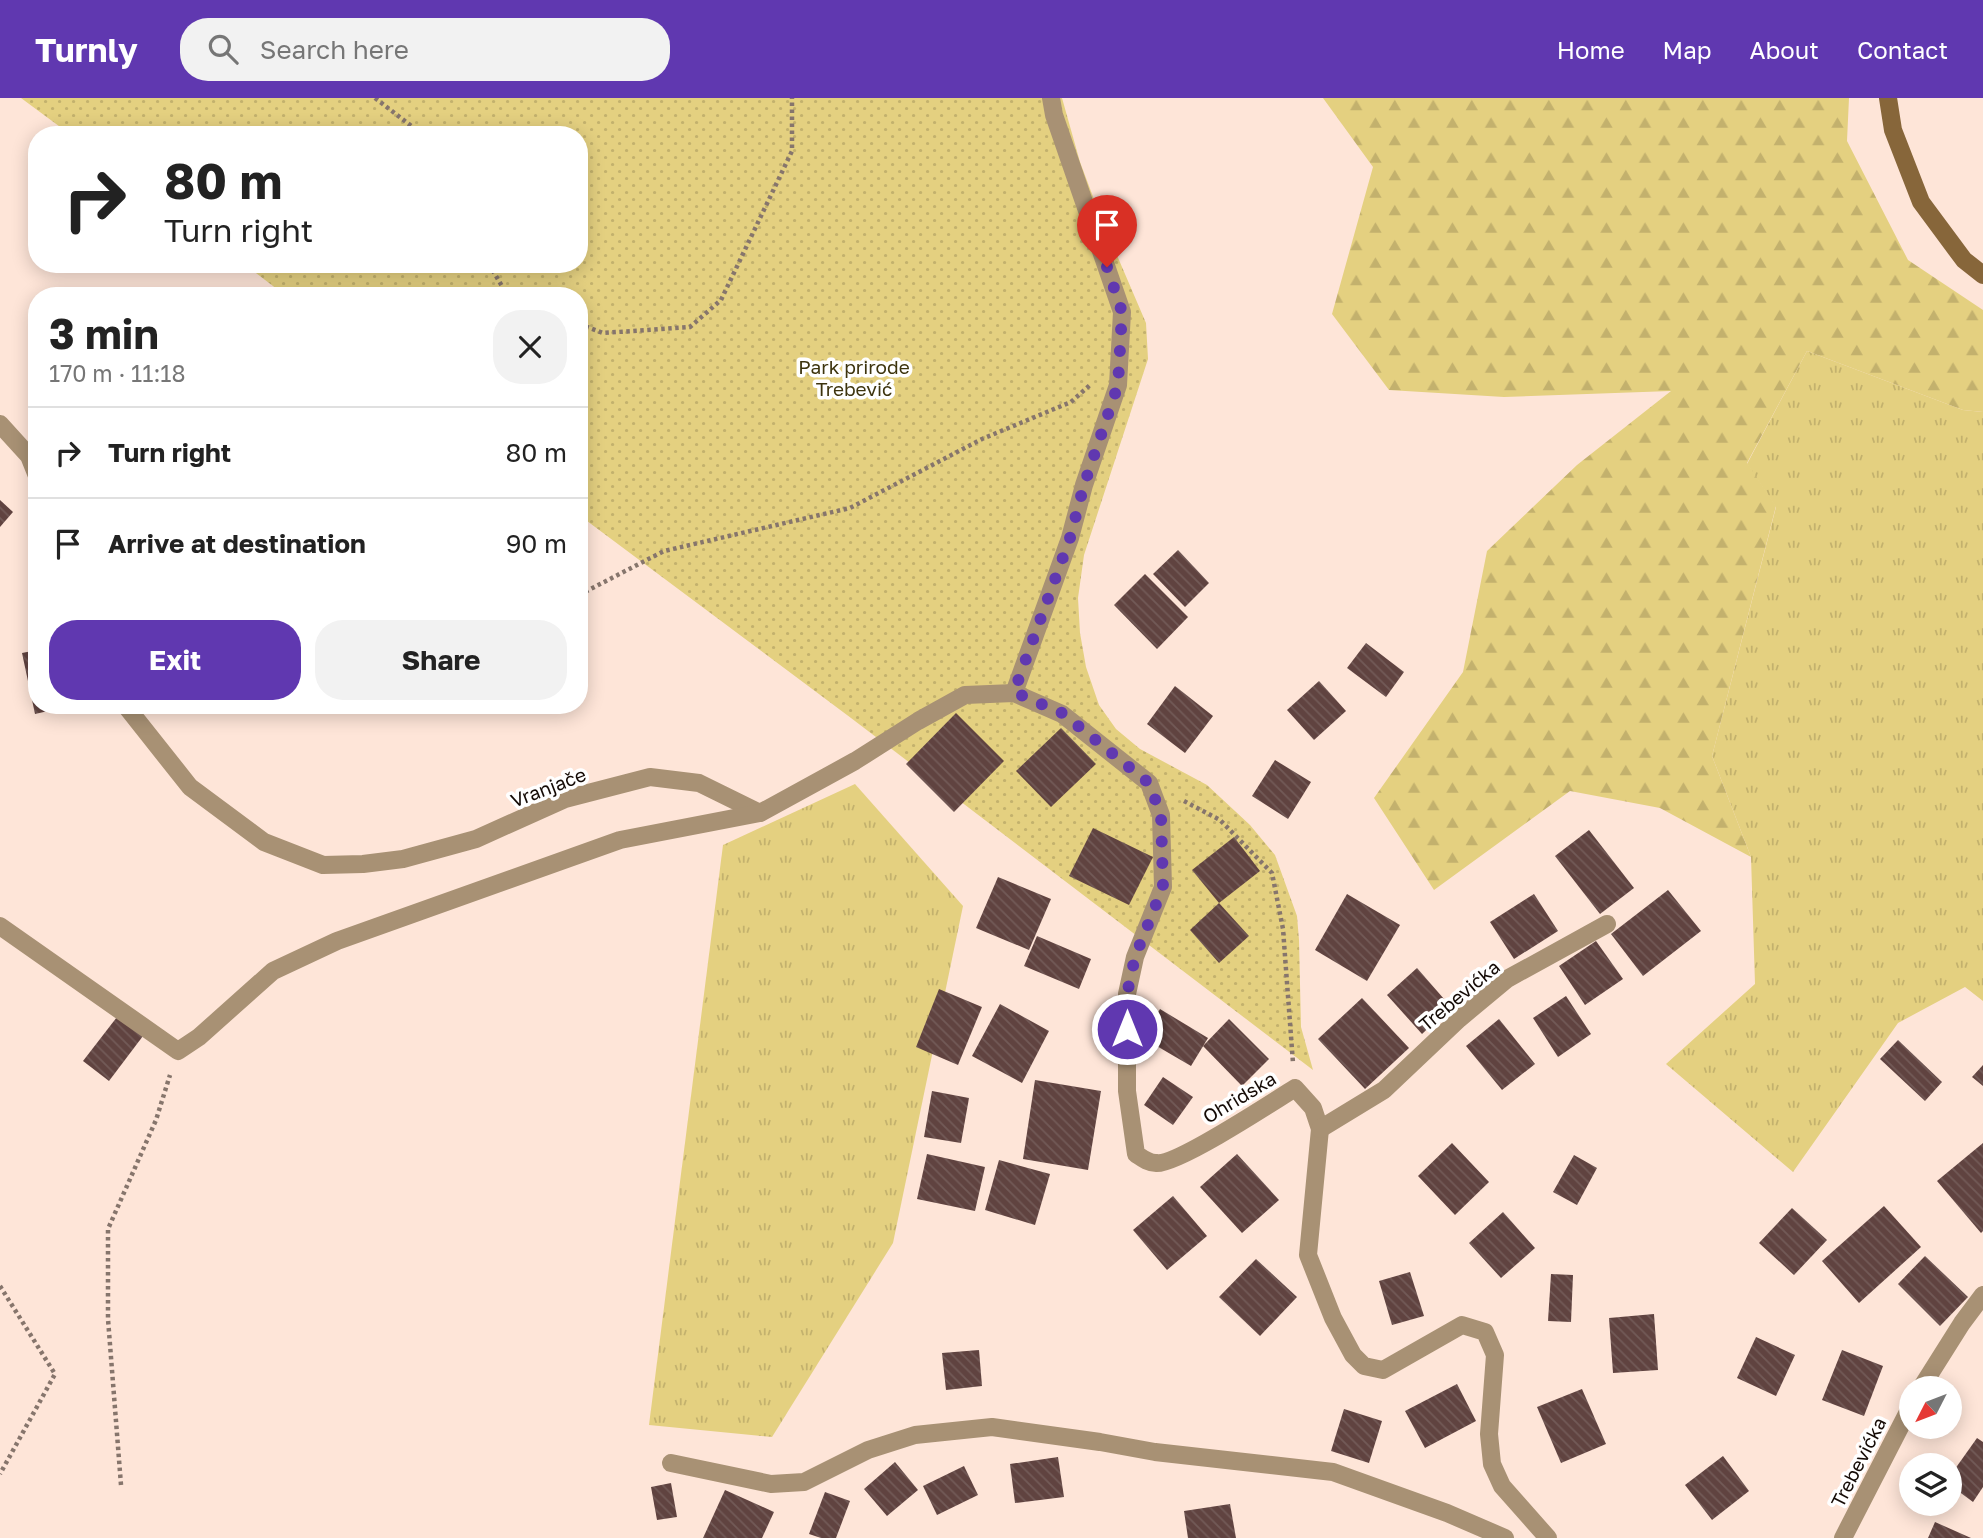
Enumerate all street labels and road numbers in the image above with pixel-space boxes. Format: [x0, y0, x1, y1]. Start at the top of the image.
street label: Vranjače [507, 762, 589, 812]
street label: Trebevićka [1414, 955, 1504, 1035]
street label: Ohridska [1198, 1066, 1280, 1128]
street label: Trebevićka [1826, 1413, 1890, 1511]

